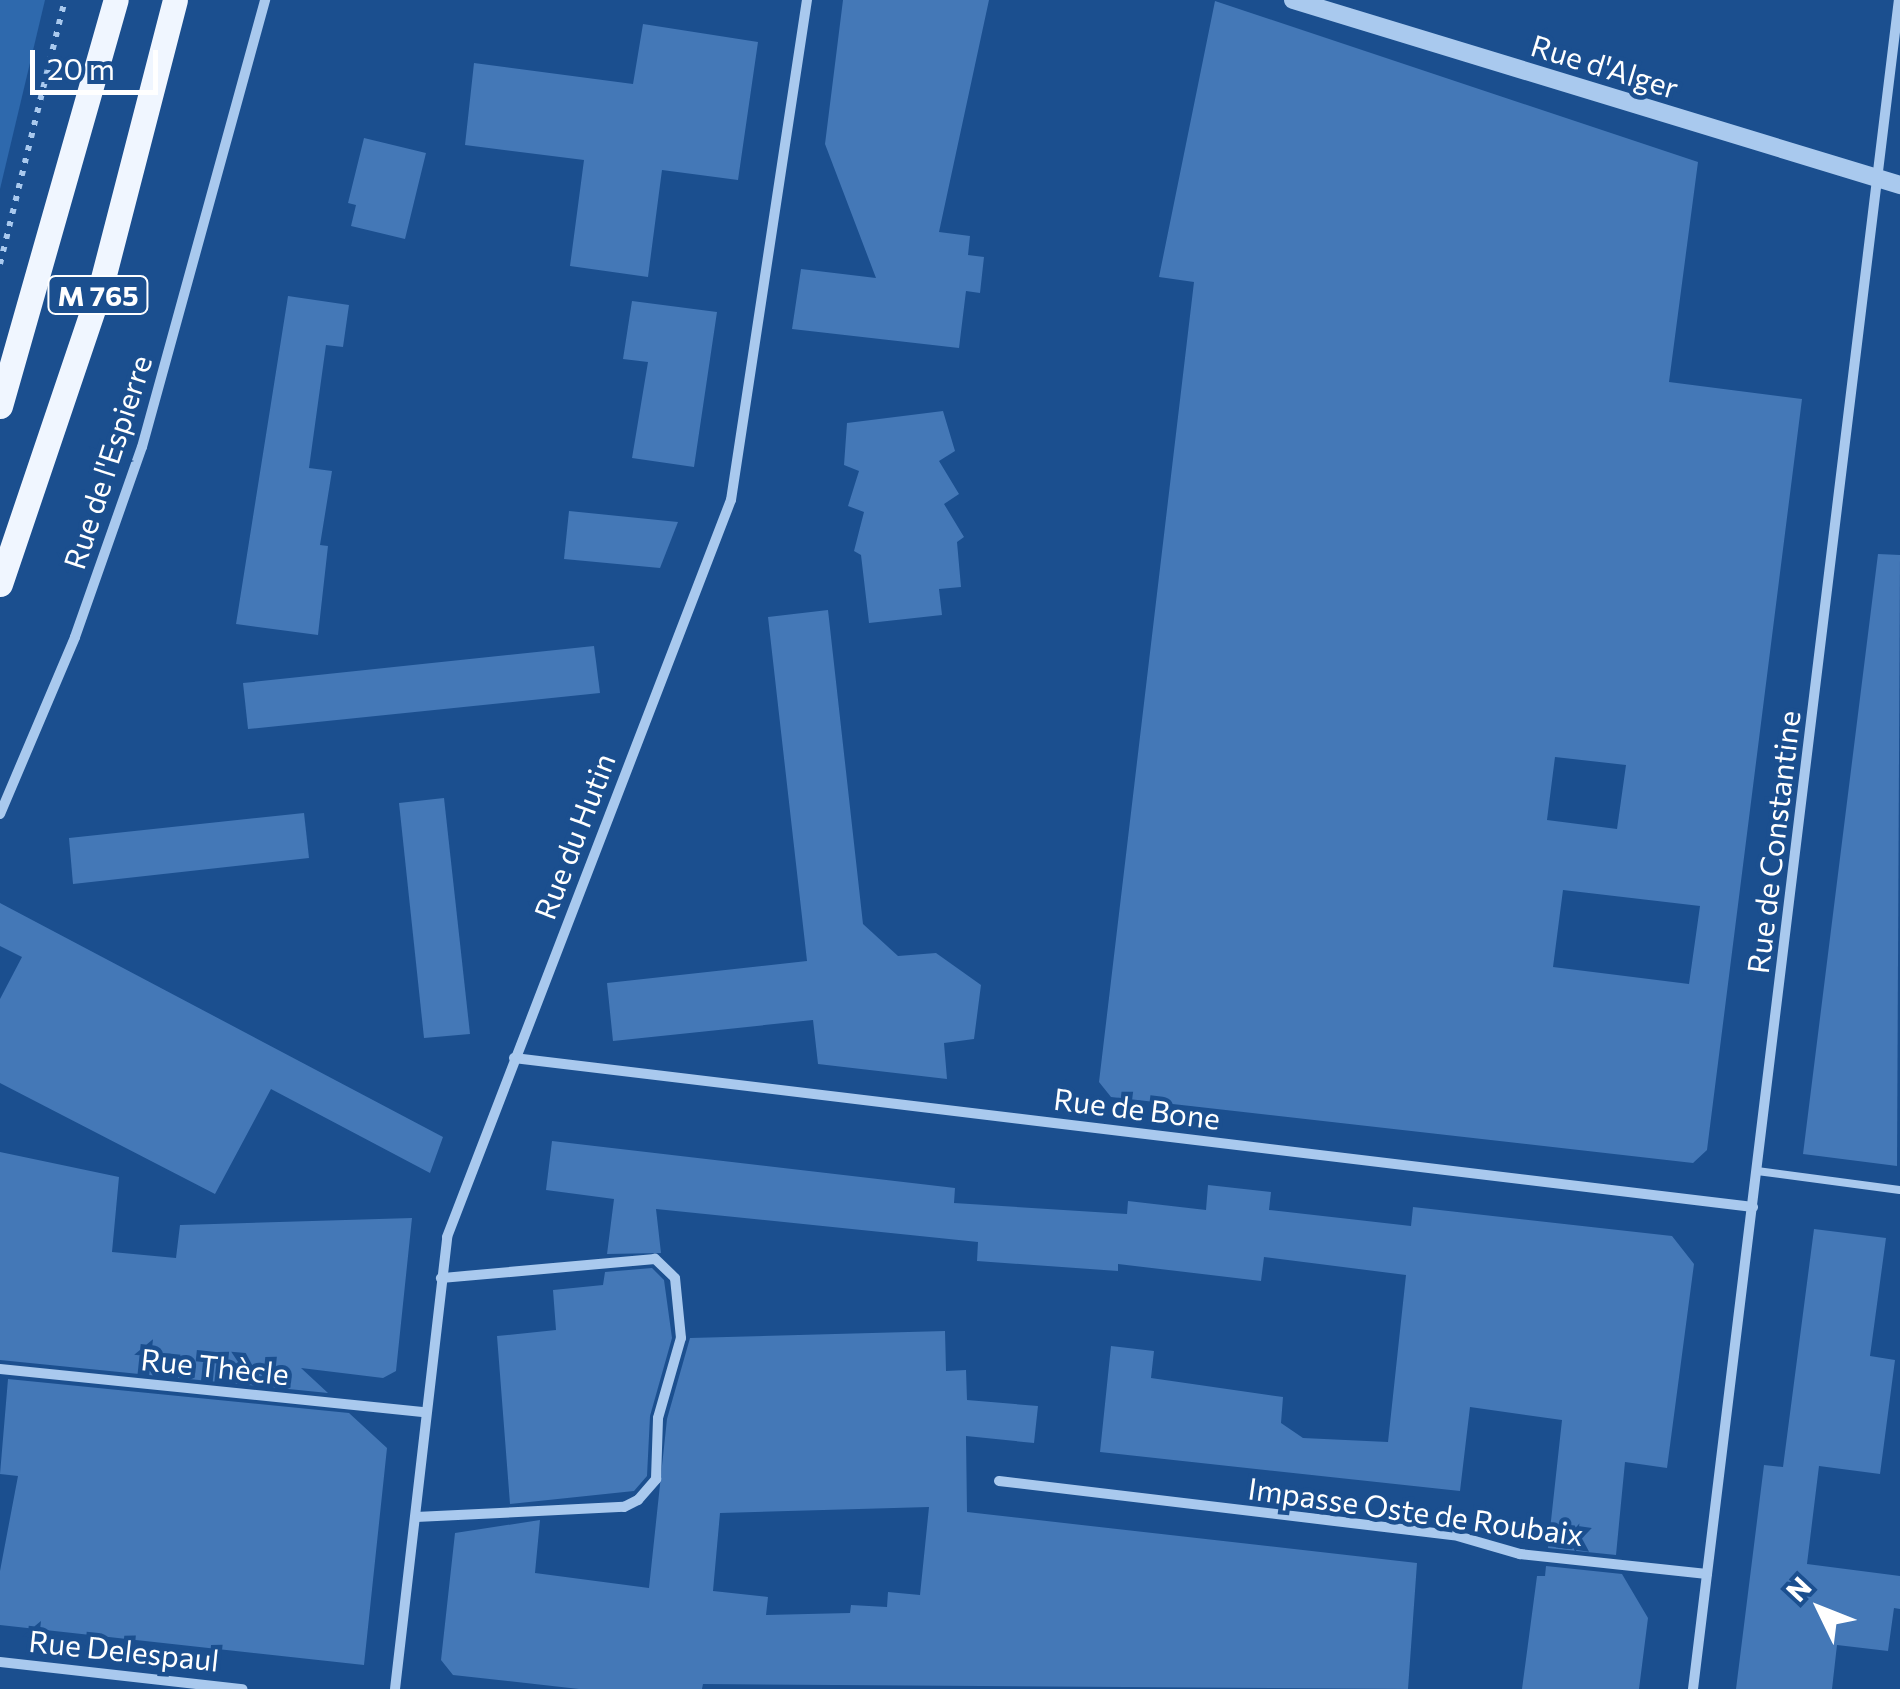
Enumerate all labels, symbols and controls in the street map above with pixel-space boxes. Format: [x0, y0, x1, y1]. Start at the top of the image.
street label: Rue d'Alger [1527, 27, 1683, 105]
scale bar [35, 30, 162, 92]
text: 20 m [47, 49, 115, 86]
road number: M 765 [46, 272, 150, 318]
street label: Rue de l'Espierre [55, 351, 159, 573]
street label: Rue de Constantine [1739, 708, 1807, 976]
street label: Rue du Hutin [526, 748, 622, 924]
street label: Rue de Bone [1052, 1080, 1222, 1136]
street label: Rue Thècle [139, 1340, 291, 1392]
street label: Impasse Oste de Roubaix [1246, 1470, 1586, 1552]
north arrow [1770, 1559, 1870, 1659]
text: N [1778, 1569, 1818, 1608]
street label: Rue Delespaul [27, 1622, 221, 1678]

